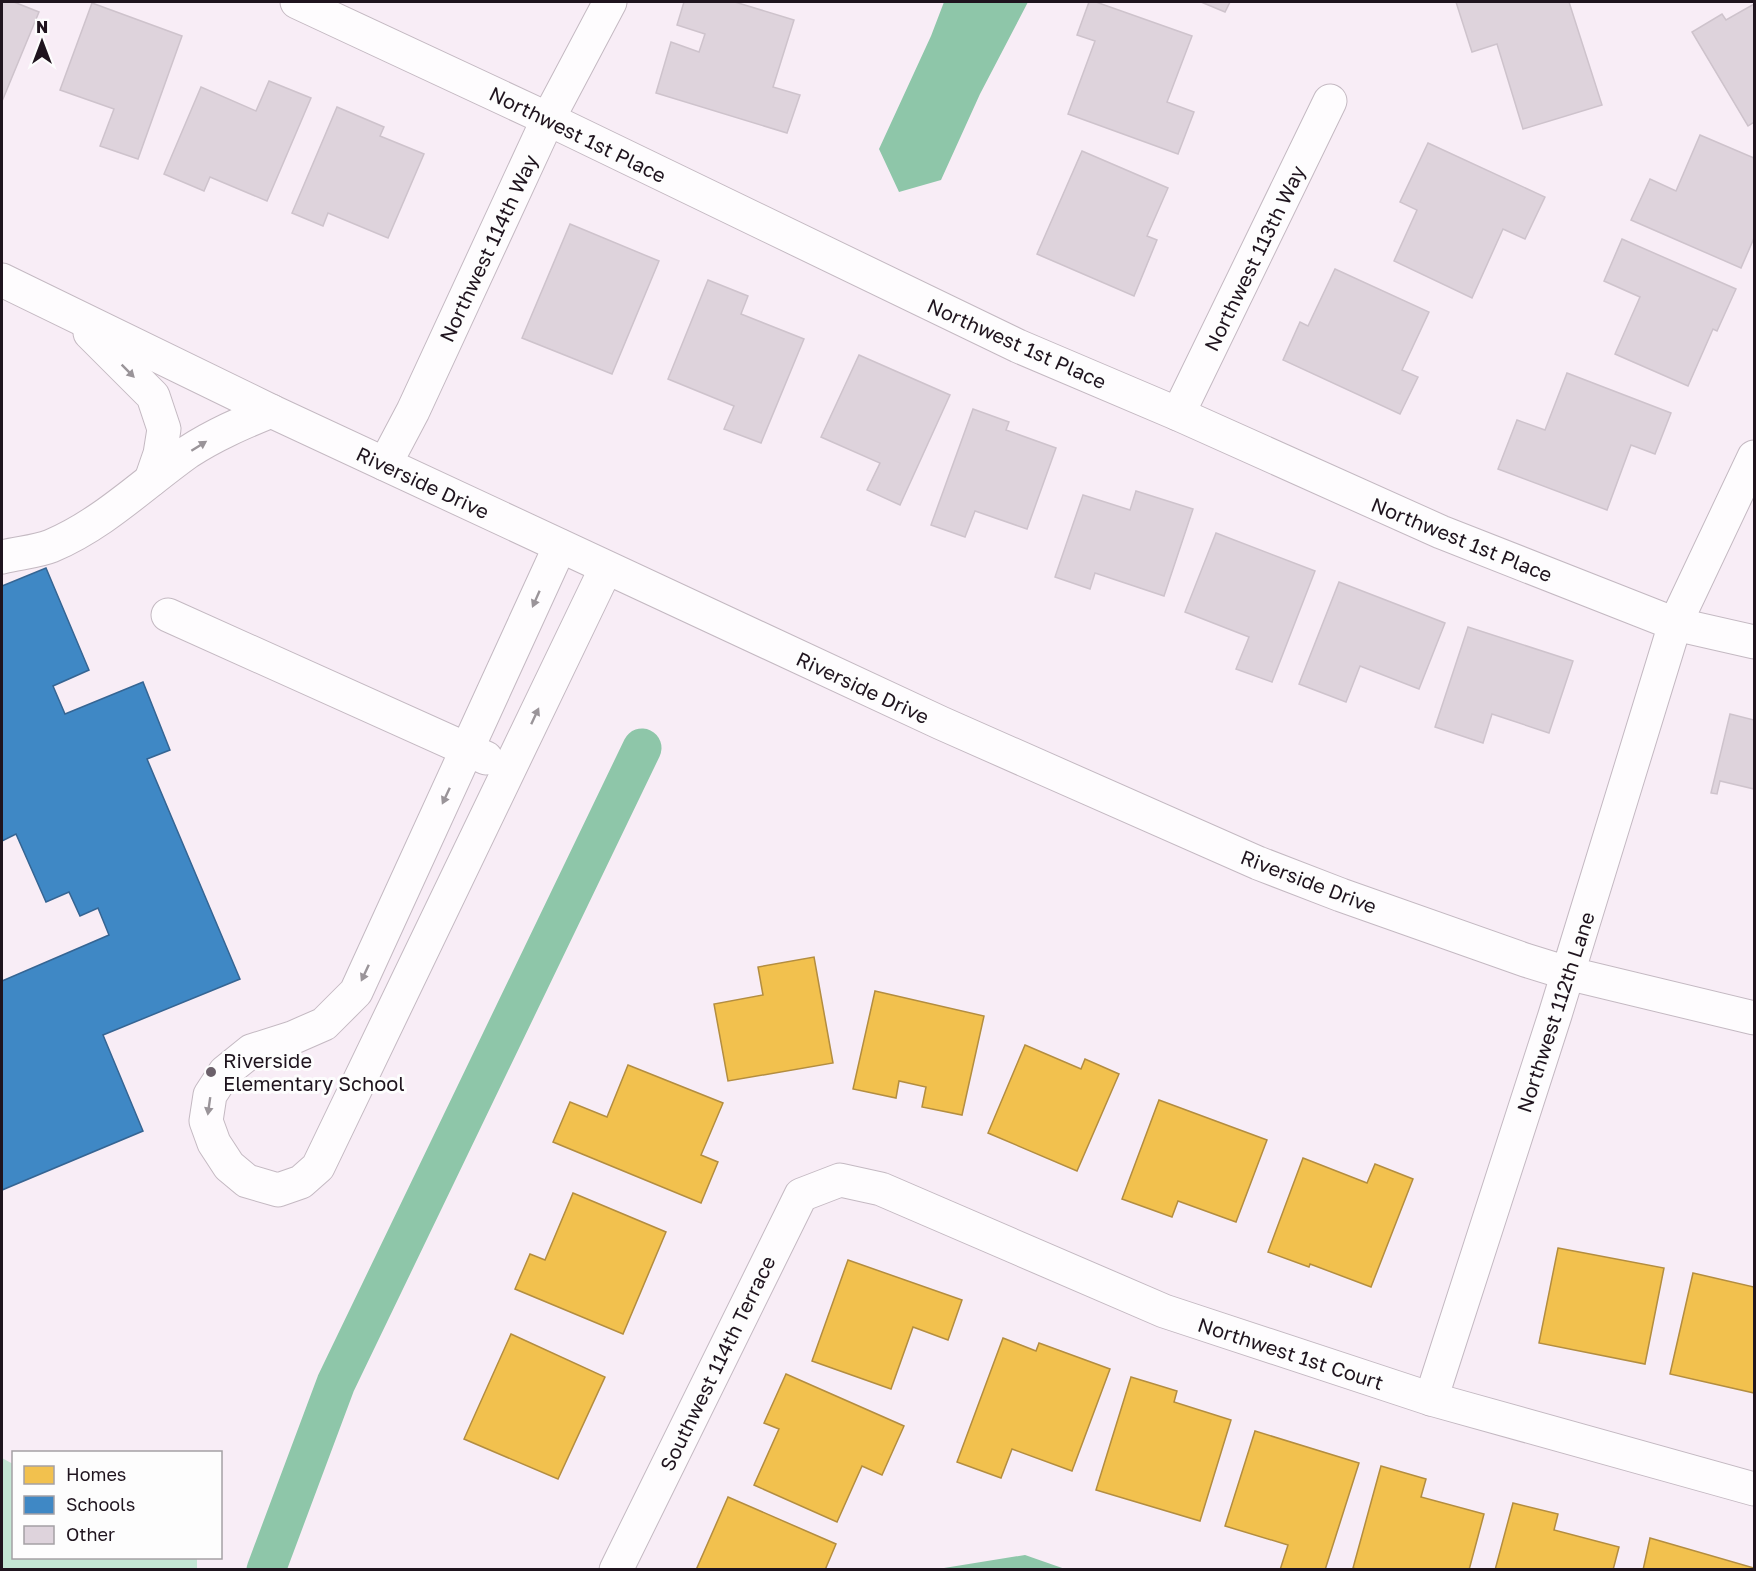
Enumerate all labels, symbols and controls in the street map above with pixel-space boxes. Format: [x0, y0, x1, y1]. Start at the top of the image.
north arrow [12, 12, 72, 72]
text: N [36, 17, 48, 37]
street label: Northwest 1st Place [486, 81, 670, 187]
street label: Northwest 114th Way [434, 150, 542, 346]
street label: Northwest 113th Way [1199, 161, 1309, 355]
street label: Northwest 1st Place [924, 293, 1110, 393]
one-way arrow [121, 364, 135, 378]
one-way arrow [191, 440, 207, 451]
street label: Riverside Drive [353, 441, 493, 523]
street label: Northwest 1st Place [1368, 492, 1556, 586]
one-way arrow [531, 591, 540, 608]
street label: Riverside Drive [793, 646, 933, 728]
one-way arrow [530, 707, 539, 724]
one-way arrow [442, 787, 451, 804]
street label: Riverside Drive [1238, 844, 1380, 918]
street label: Northwest 112th Lane [1511, 909, 1599, 1115]
one-way arrow [360, 964, 369, 981]
place label: Riverside Elementary School [223, 1048, 405, 1095]
marker: Riverside Elementary School [204, 1065, 218, 1079]
one-way arrow [204, 1097, 213, 1116]
street label: Southwest 114th Terrace [654, 1251, 780, 1475]
street label: Northwest 1st Court [1195, 1312, 1387, 1394]
legend [12, 1451, 222, 1559]
text: Homes [66, 1463, 126, 1485]
text: Schools [66, 1493, 135, 1515]
text: Other [66, 1523, 115, 1545]

